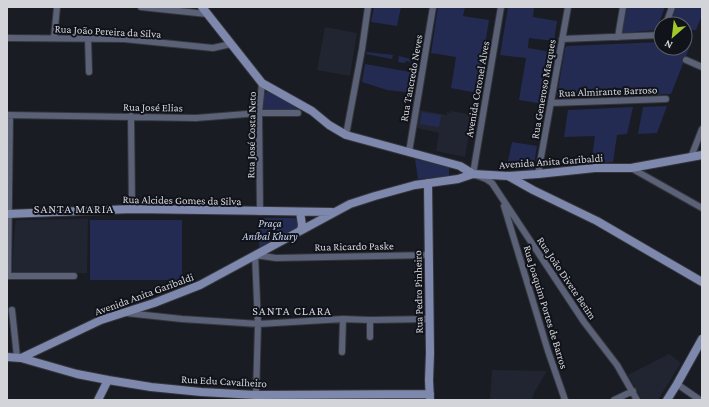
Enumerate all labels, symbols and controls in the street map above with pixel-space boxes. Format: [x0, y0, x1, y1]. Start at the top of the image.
north arrow [653, 16, 693, 56]
street label: Rua João Pereira da Silva [54, 22, 162, 41]
street label: Rua Tancredo Neves [397, 34, 425, 122]
street label: Rua Generoso Marques [528, 38, 559, 140]
text: N [662, 38, 674, 52]
street label: Avenida Coronel Alves [463, 40, 491, 138]
street label: Rua Almirante Barroso [558, 83, 658, 99]
street label: Rua José Costa Neto [244, 91, 259, 179]
street label: Rua José Elias [123, 100, 183, 115]
street label: Avenida Anita Garibaldi [498, 151, 604, 171]
street label: Rua Alcides Gomes da Silva [122, 193, 242, 207]
district label: SANTA MARIA [34, 202, 114, 216]
park label: Praça Aníbal Khury [241, 217, 298, 243]
street label: Rua João Divete Betim [534, 234, 599, 322]
street label: Rua Ricardo Paske [314, 239, 394, 253]
street label: Rua Joaquim Portes de Barros [521, 244, 571, 371]
street label: Rua Pedro Pinheiro [411, 250, 425, 334]
street label: Avenida Anita Garibaldi [93, 270, 195, 318]
district label: SANTA CLARA [252, 304, 332, 318]
street label: Rua Edu Cavalheiro [181, 373, 268, 389]

